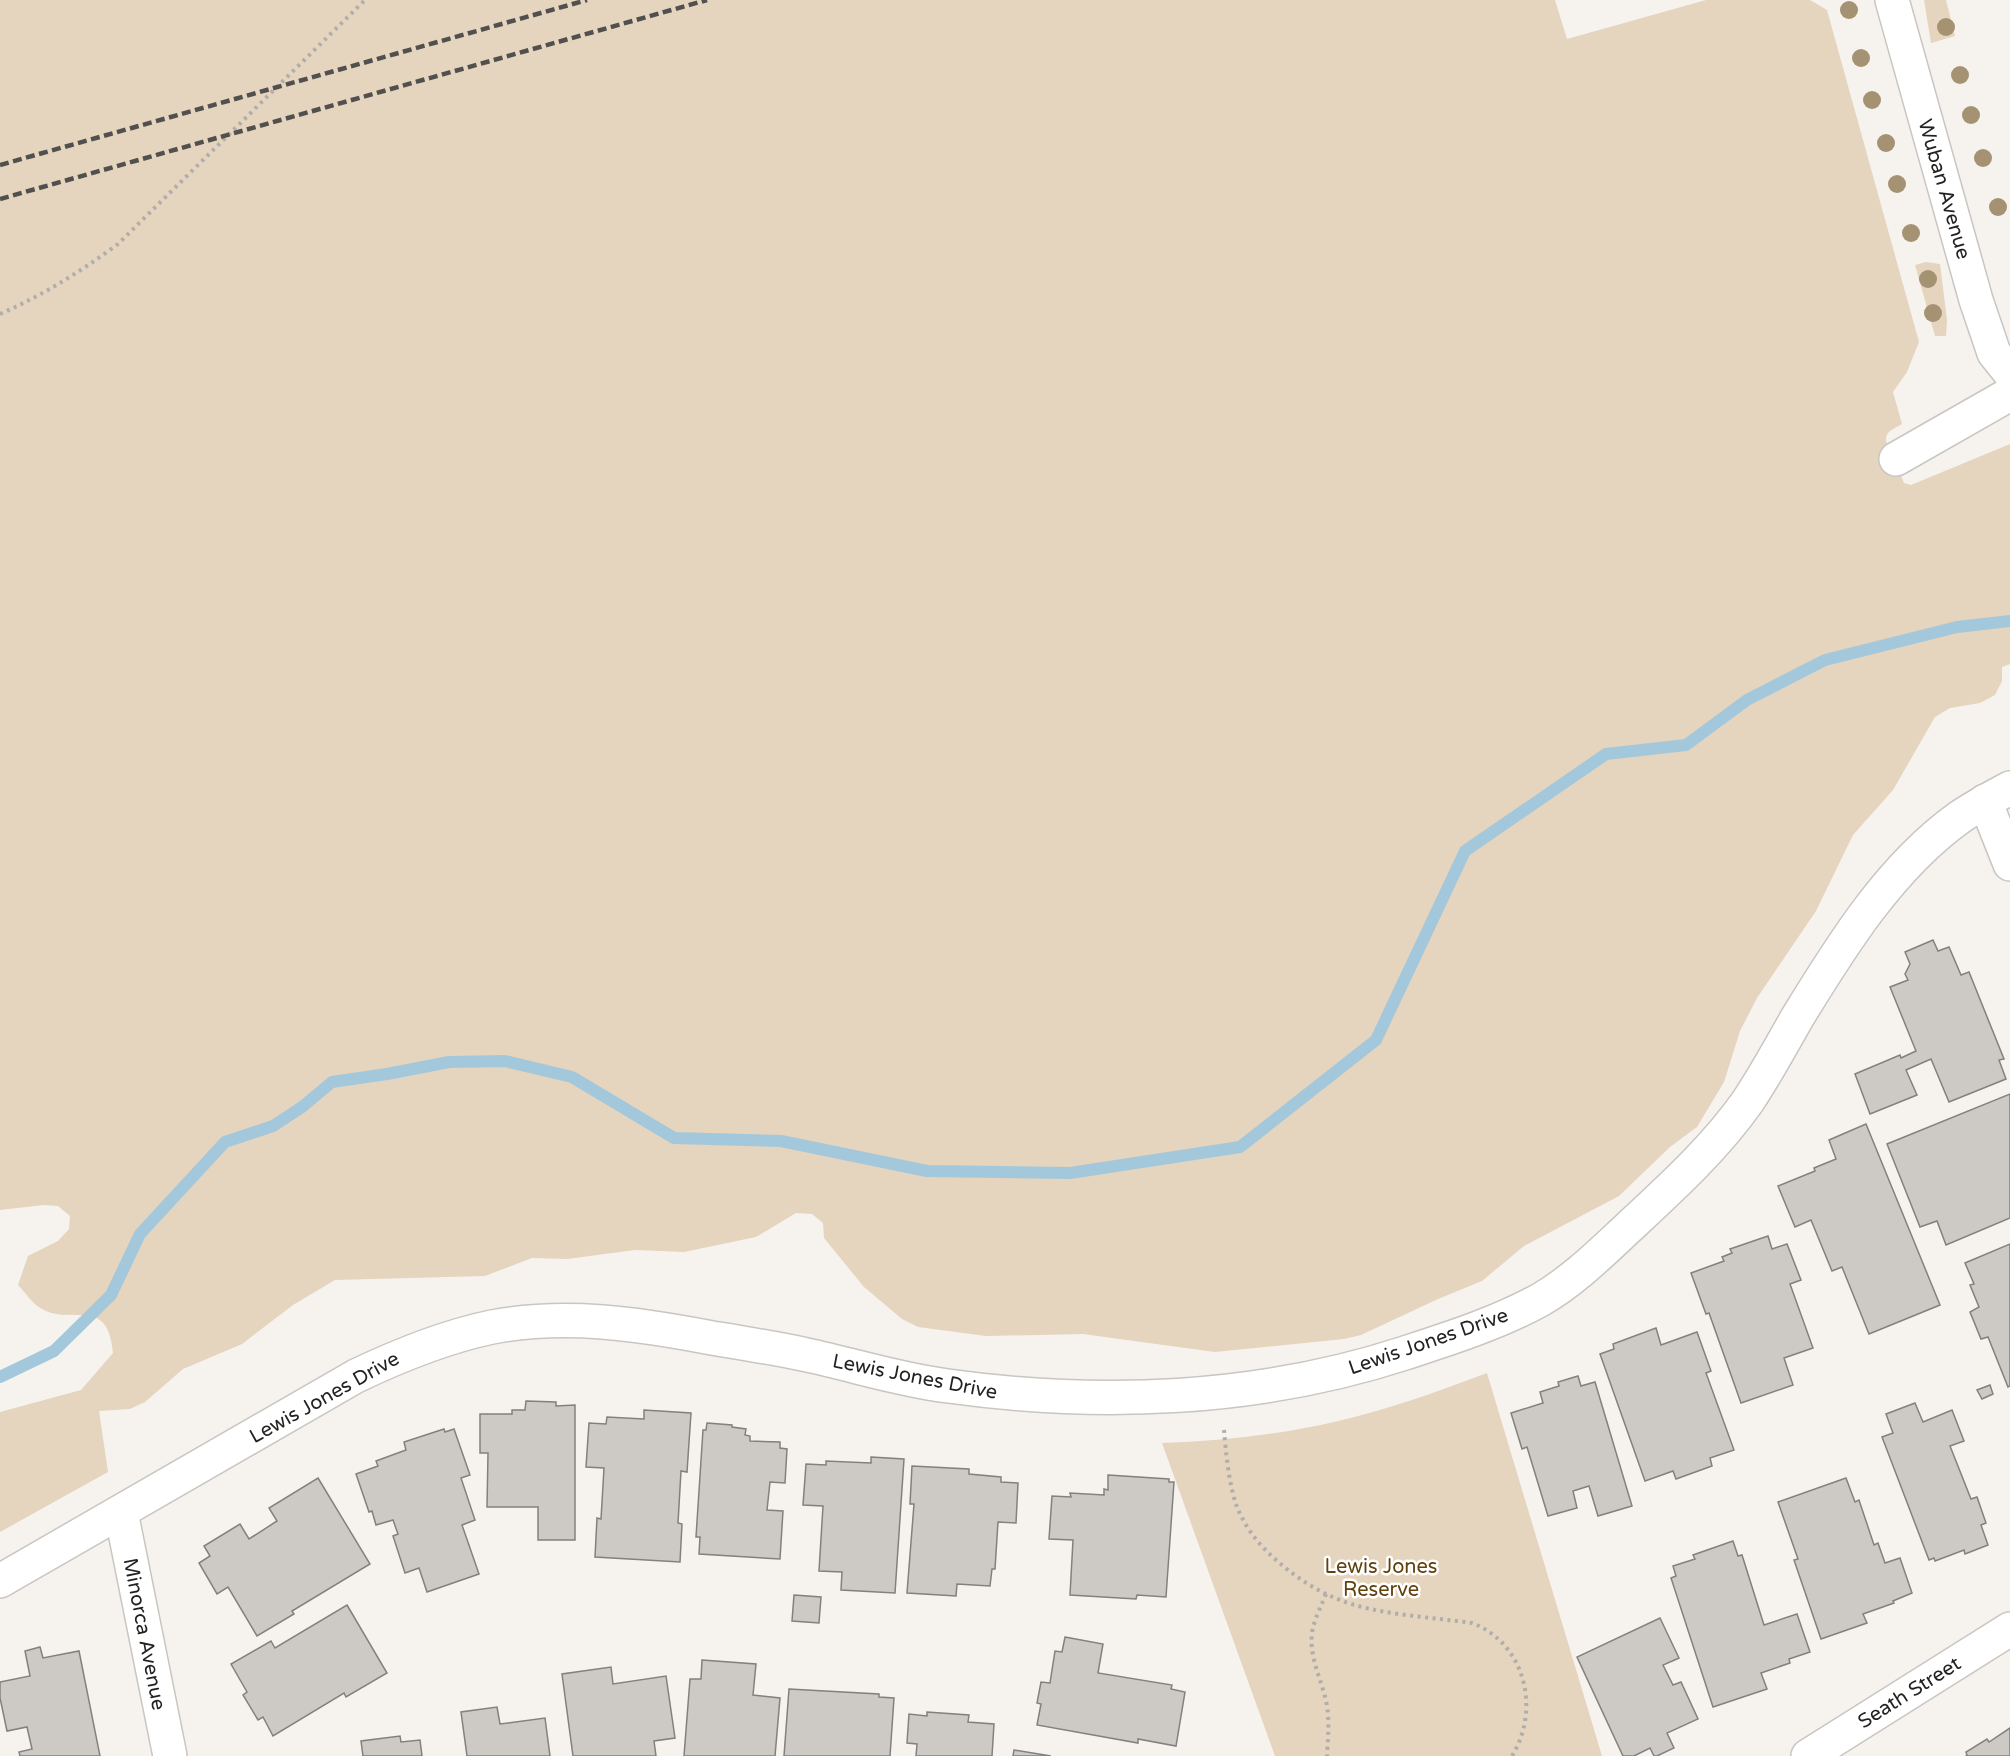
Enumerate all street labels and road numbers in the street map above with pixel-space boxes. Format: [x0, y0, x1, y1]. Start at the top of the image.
street label: Wuban Avenue [1913, 117, 1975, 262]
street label: Lewis Jones Drive [1345, 1303, 1511, 1381]
street label: Lewis Jones Drive [245, 1347, 404, 1449]
street label: Lewis Jones Drive [830, 1349, 999, 1405]
street label: Minorca Avenue [118, 1556, 171, 1712]
street label: Seath Street [1854, 1652, 1966, 1734]

